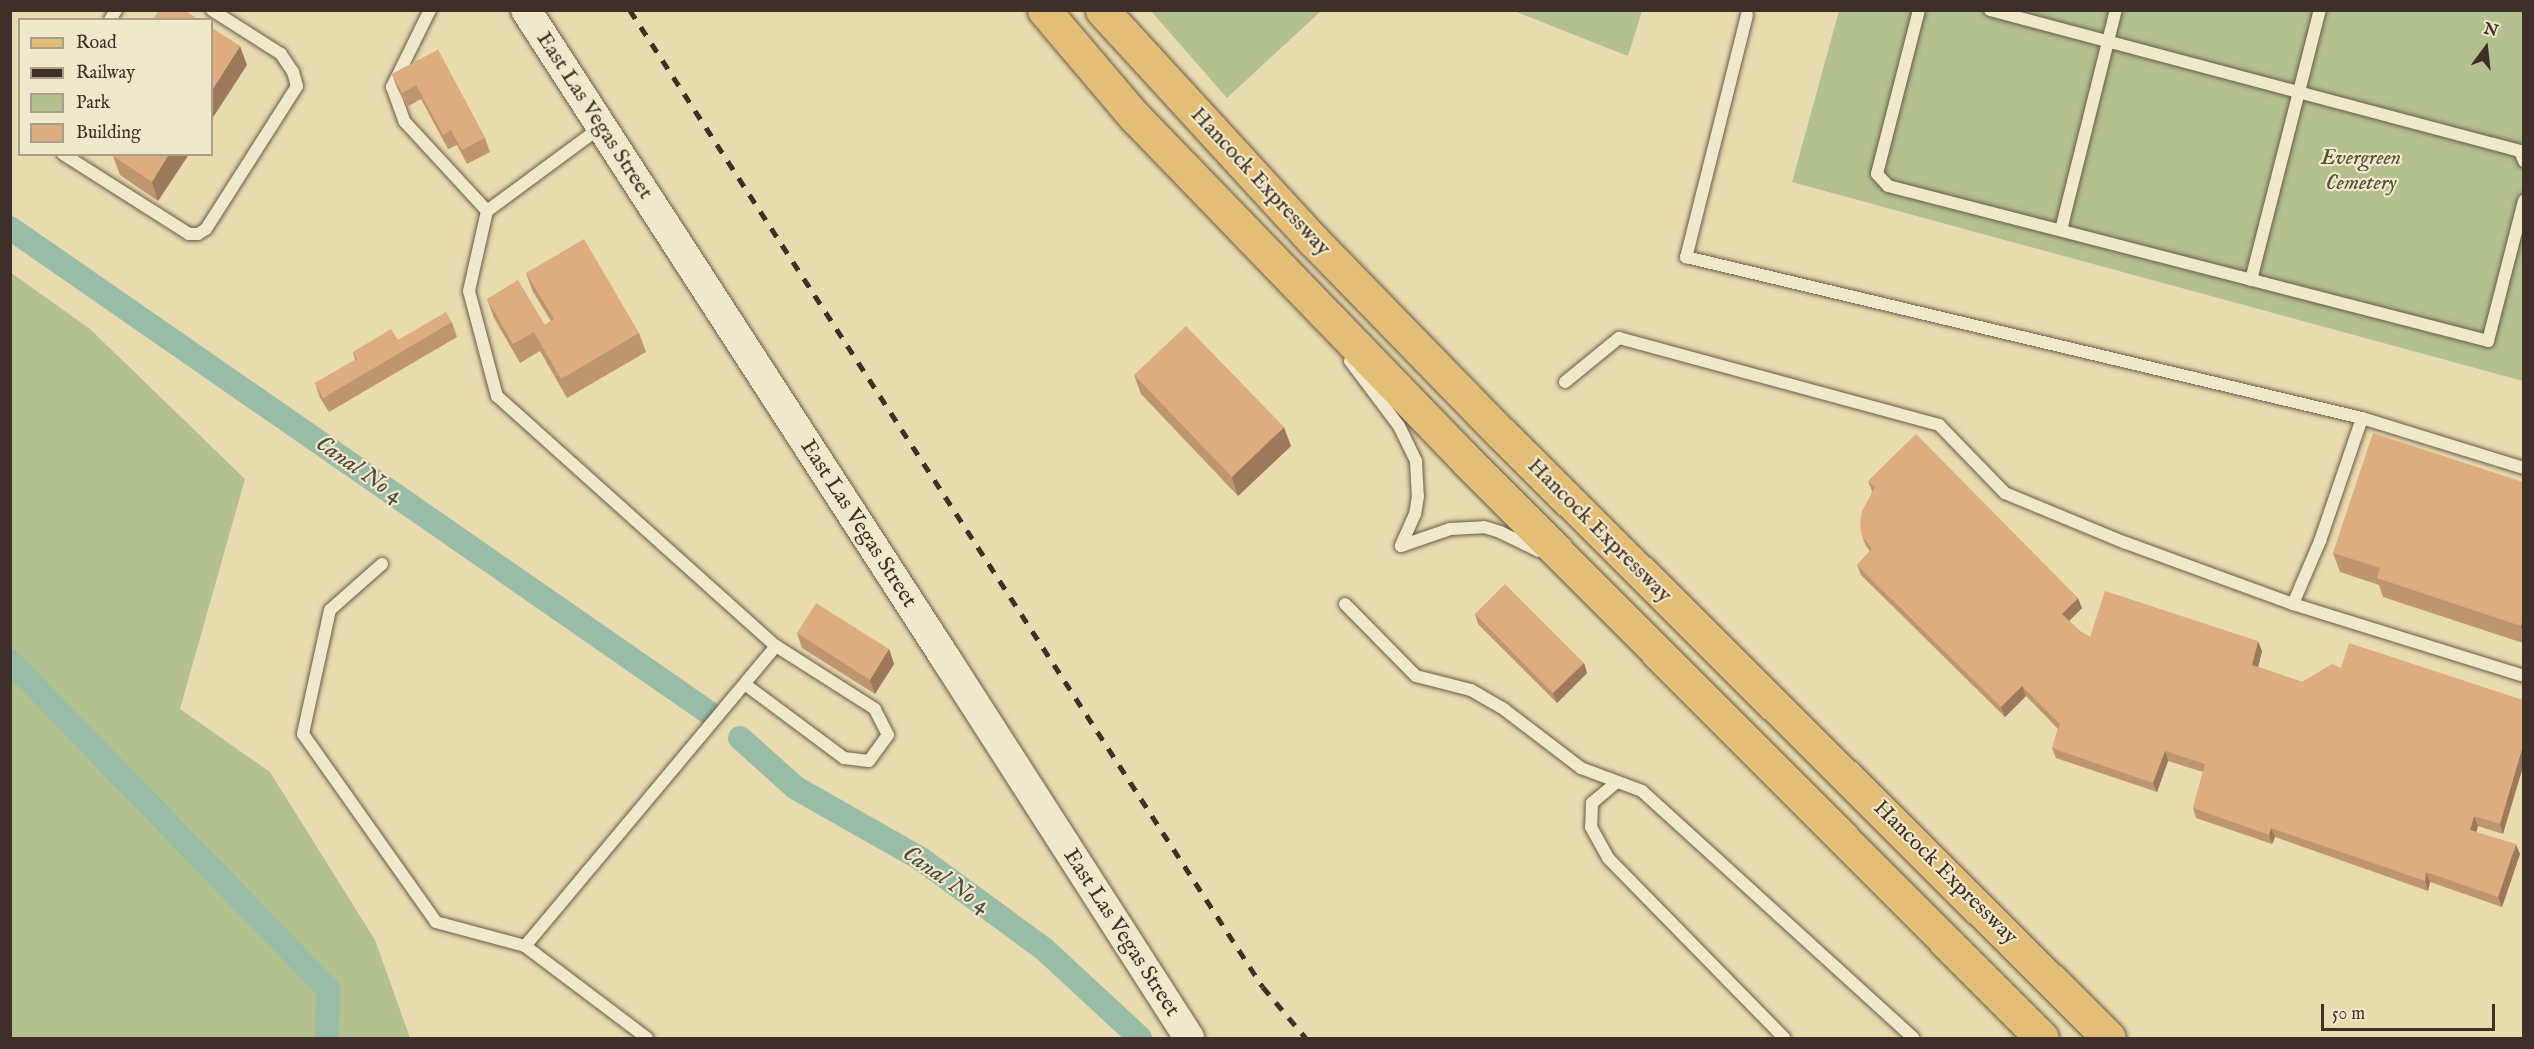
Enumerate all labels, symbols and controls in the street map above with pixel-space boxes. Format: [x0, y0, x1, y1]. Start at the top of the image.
legend [18, 18, 213, 156]
north arrow [2456, 18, 2516, 78]
text: N [2481, 19, 2500, 42]
street label: East Las Vegas Street [530, 27, 658, 205]
text: Road [76, 32, 117, 55]
text: Railway [76, 62, 135, 85]
text: Park [76, 92, 110, 115]
street label: Hancock Expressway [1184, 102, 1336, 262]
text: Building [76, 122, 141, 145]
park label: Evergreen Cemetery [2321, 145, 2401, 196]
water label: Canal No 4 [310, 430, 408, 510]
street label: East Las Vegas Street [794, 435, 922, 613]
street label: Hancock Expressway [1521, 453, 1677, 609]
street label: Hancock Expressway [1867, 795, 2023, 951]
water label: Canal No 4 [897, 840, 995, 920]
street label: East Las Vegas Street [1057, 844, 1185, 1022]
scale bar [2324, 992, 2498, 1030]
text: 50 m [2332, 1003, 2365, 1026]

